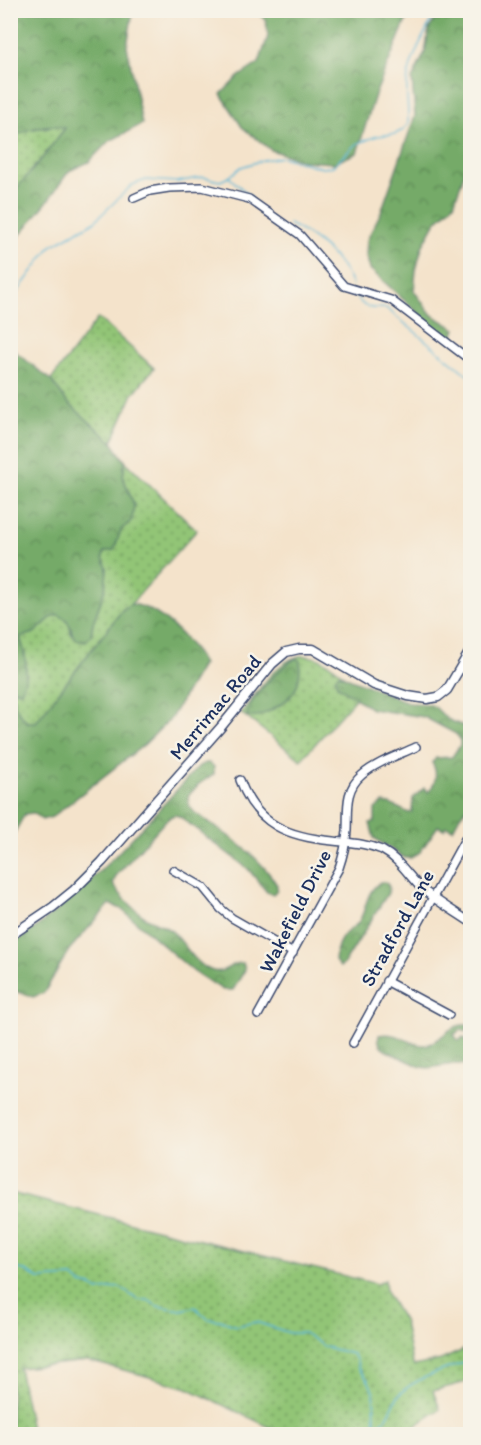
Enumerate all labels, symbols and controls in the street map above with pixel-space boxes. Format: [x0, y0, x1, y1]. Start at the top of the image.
street label: Merrimac Road [164, 649, 266, 764]
street label: Wakefield Drive [254, 845, 336, 977]
street label: Stradford Lane [355, 866, 439, 990]

